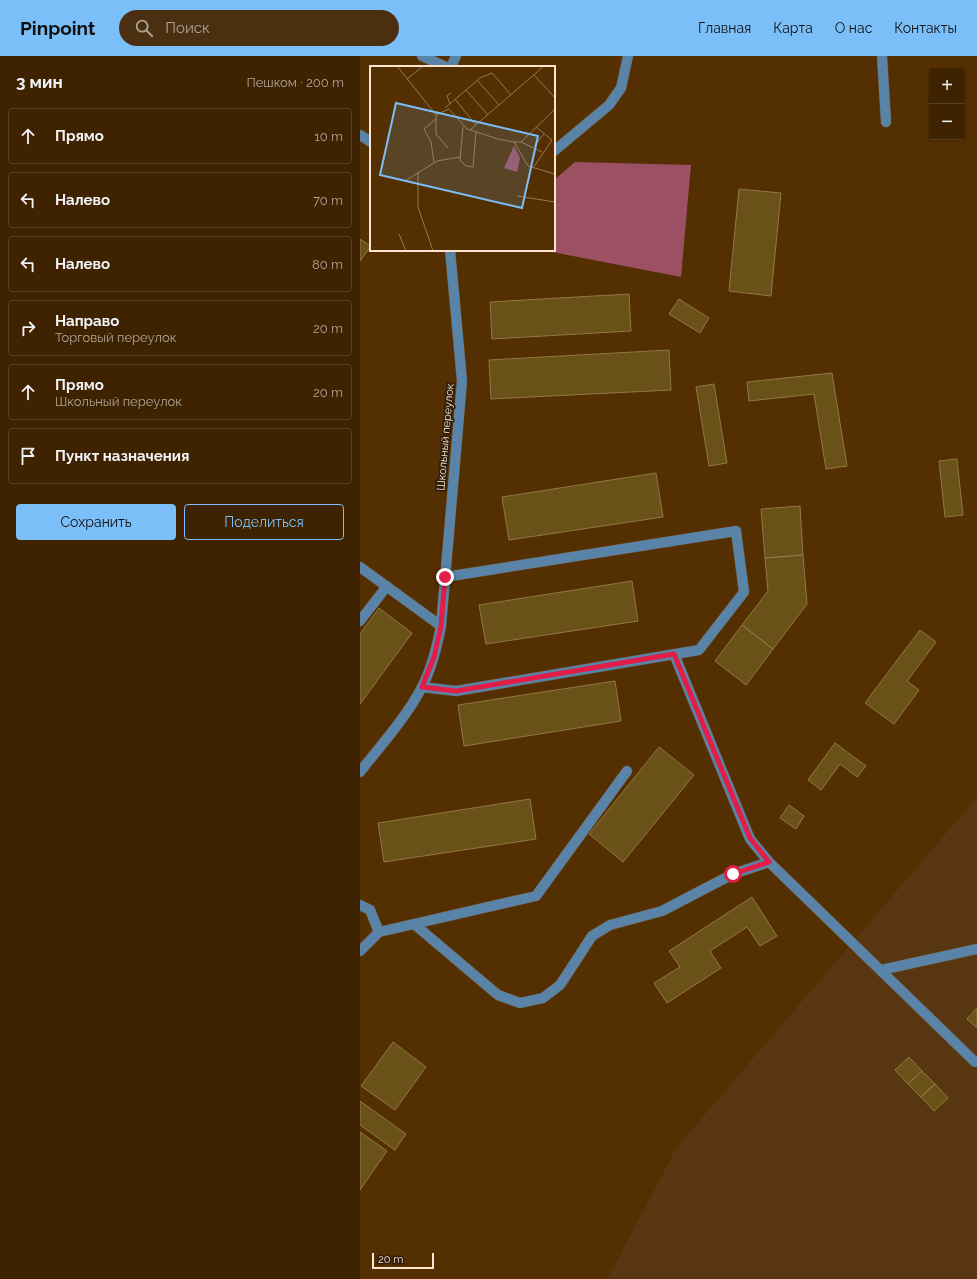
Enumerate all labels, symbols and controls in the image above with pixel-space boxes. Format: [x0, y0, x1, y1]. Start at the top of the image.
search box [119, 10, 399, 46]
text: Pinpoint [20, 17, 95, 39]
icon: search [133, 17, 155, 39]
text: Поиск [165, 19, 210, 37]
text: Главная [698, 20, 751, 36]
text: Карта [773, 20, 813, 36]
text: О нас [835, 20, 872, 36]
text: Контакты [894, 20, 957, 36]
inset map [370, 66, 555, 251]
map controls [929, 68, 965, 140]
button: + [929, 68, 965, 104]
text: 3 мин [16, 72, 63, 92]
text: Пешком · 200 m [246, 75, 344, 90]
button: − [929, 104, 965, 140]
icon: ahead [17, 125, 39, 147]
text: Прямо [55, 127, 104, 145]
text: 10 m [314, 129, 343, 144]
icon: left [17, 189, 39, 211]
text: Налево [55, 191, 110, 209]
text: 70 m [313, 193, 343, 208]
icon: left [17, 253, 39, 275]
text: Налево [55, 255, 110, 273]
text: 80 m [312, 257, 343, 272]
text: Направо [55, 312, 119, 330]
icon: right [17, 317, 39, 339]
text: 20 m [313, 321, 343, 336]
text: Торговый переулок [55, 330, 176, 345]
text: Прямо [55, 376, 104, 394]
icon: ahead [17, 381, 39, 403]
street label: Школьный переулок [434, 383, 457, 491]
text: 20 m [313, 385, 343, 400]
text: Школьный переулок [55, 394, 182, 409]
icon: arrive [17, 445, 39, 467]
text: Пункт назначения [55, 447, 189, 465]
button: Сохранить [16, 504, 176, 540]
button: Поделиться [184, 504, 344, 540]
route end [436, 568, 454, 586]
route start [724, 865, 742, 883]
scale bar [372, 1251, 434, 1270]
text: 20 m [378, 1253, 403, 1266]

